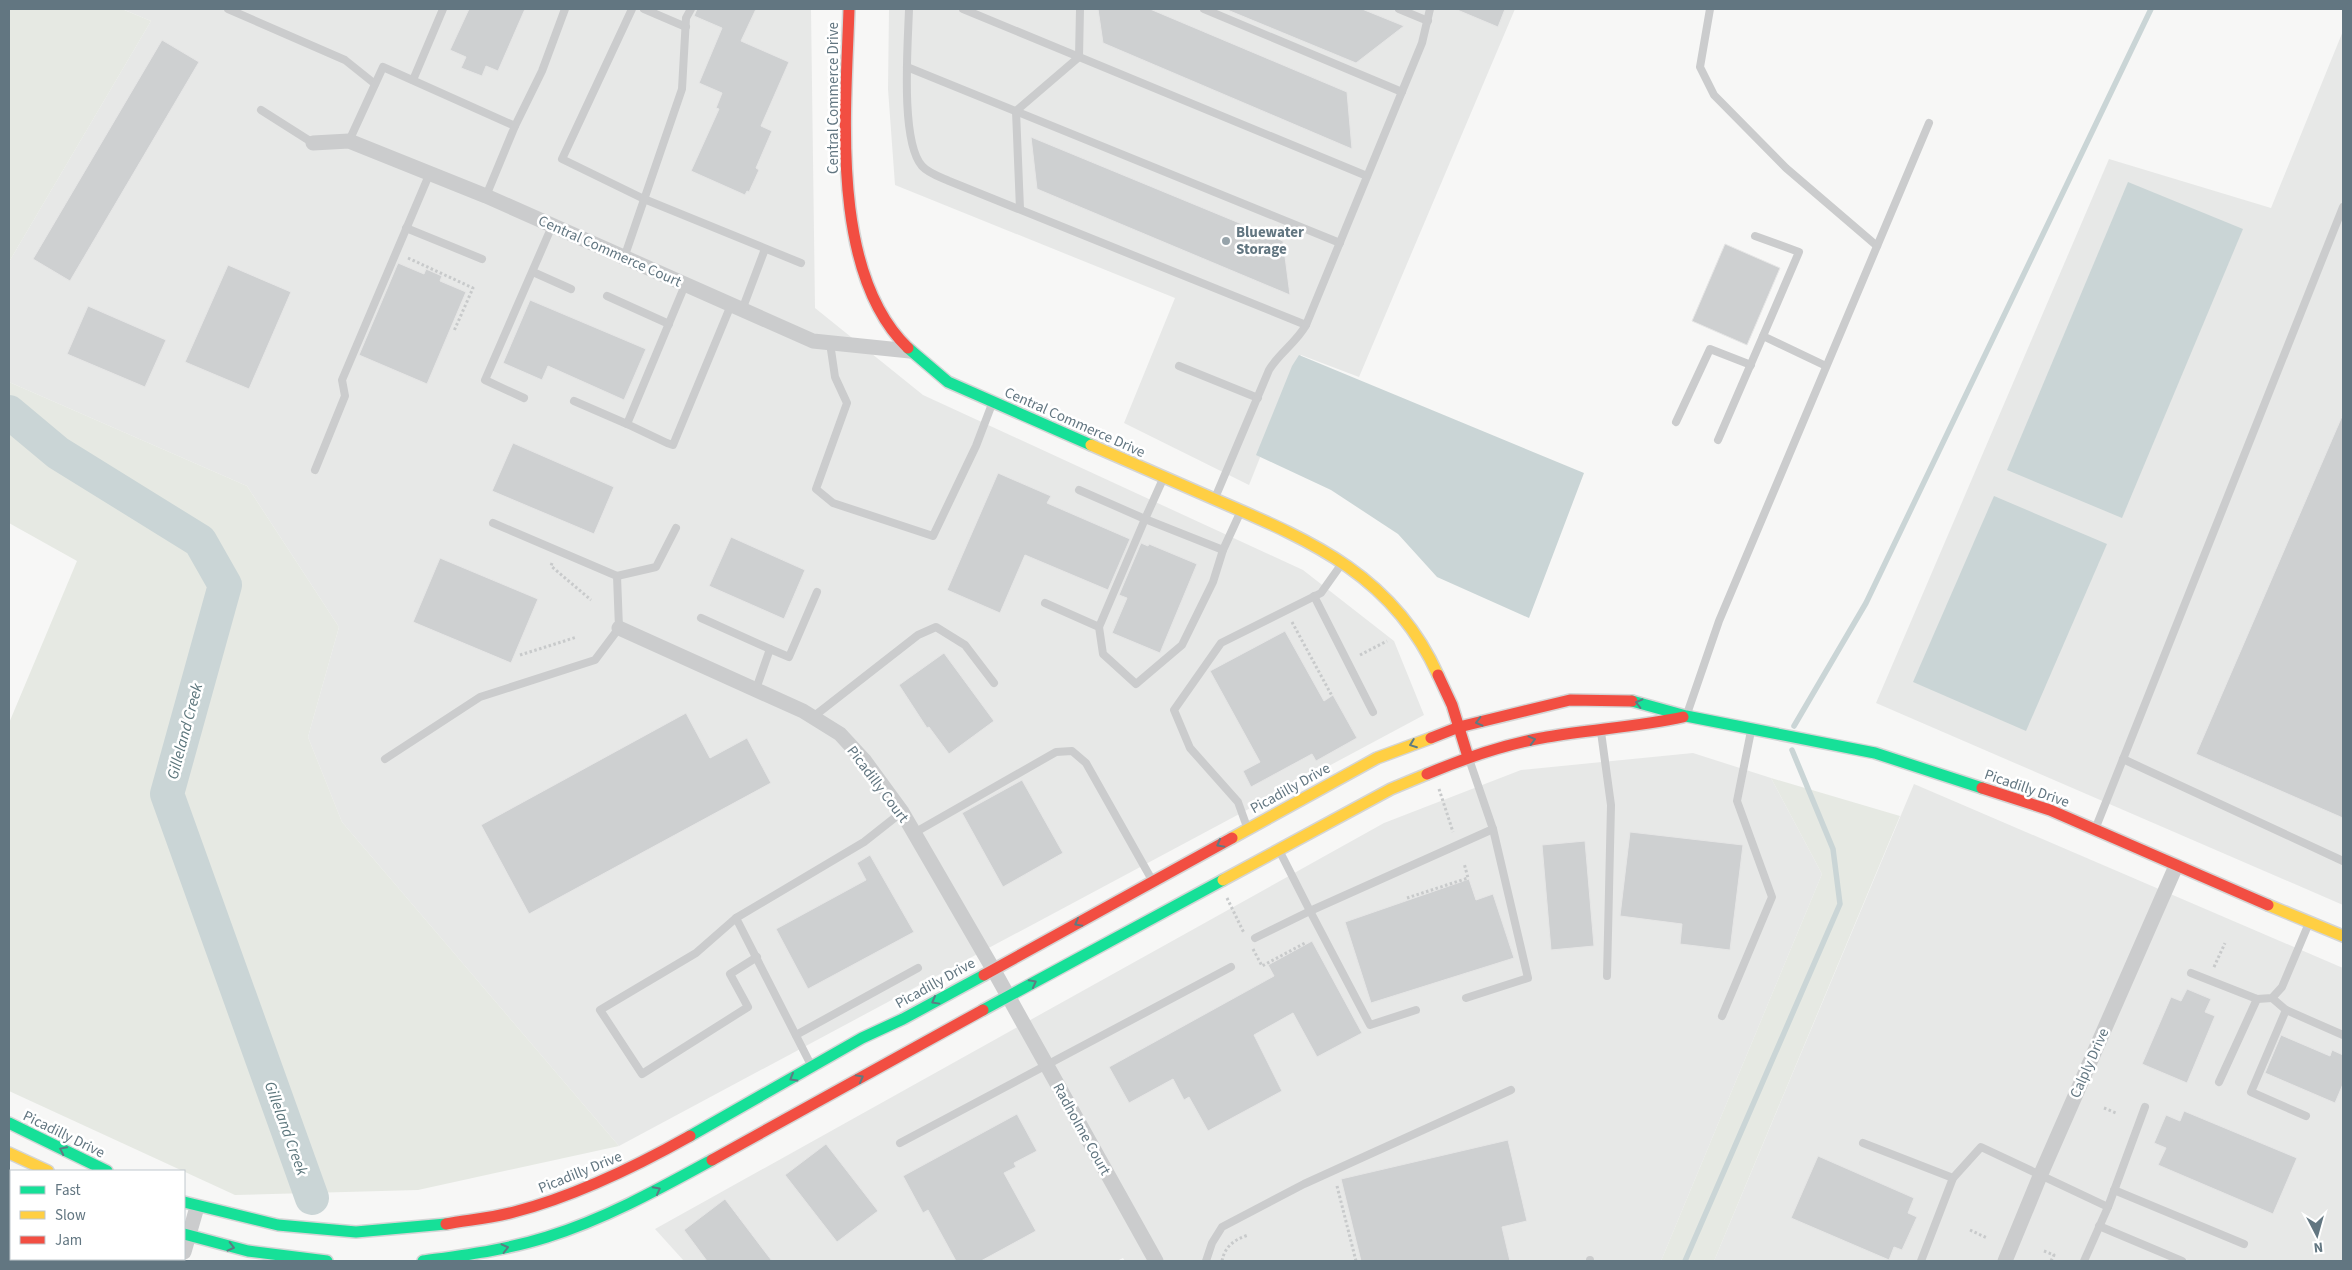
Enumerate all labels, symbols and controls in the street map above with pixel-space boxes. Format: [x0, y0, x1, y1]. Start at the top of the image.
street label: Central Commerce Drive [823, 22, 844, 174]
street label: Central Commerce Court [535, 210, 685, 293]
place label: Bluewater Storage [1236, 222, 1304, 260]
marker: Bluewater Storage [1220, 235, 1232, 247]
street label: Central Commerce Drive [1001, 382, 1149, 463]
water label: Gilleland Creek [162, 680, 208, 782]
one-way arrow [1635, 698, 1644, 709]
one-way arrow [1475, 716, 1484, 727]
one-way arrow [1528, 735, 1537, 746]
one-way arrow [1409, 738, 1418, 748]
street label: Picadilly Court [842, 742, 913, 827]
street label: Picadilly Drive [1246, 758, 1334, 819]
street label: Picadilly Drive [1982, 764, 2072, 813]
one-way arrow [1217, 838, 1226, 848]
one-way arrow [1074, 917, 1083, 927]
street label: Picadilly Drive [891, 953, 979, 1014]
one-way arrow [1028, 979, 1037, 989]
one-way arrow [932, 994, 941, 1004]
street label: Calply Drive [2065, 1025, 2114, 1102]
one-way arrow [789, 1072, 798, 1082]
one-way arrow [855, 1074, 864, 1084]
water label: Gilleland Creek [259, 1078, 313, 1179]
street label: Radholme Court [1048, 1079, 1116, 1179]
street label: Picadilly Drive [19, 1106, 108, 1163]
one-way arrow [59, 1145, 68, 1156]
street label: Picadilly Drive [535, 1146, 625, 1199]
legend [10, 1170, 185, 1260]
text: Fast [55, 1180, 81, 1201]
one-way arrow [651, 1187, 660, 1197]
text: Slow [55, 1205, 86, 1226]
north arrow [2292, 1210, 2342, 1260]
text: Jam [55, 1230, 82, 1251]
text: N [2313, 1237, 2324, 1257]
one-way arrow [226, 1241, 235, 1252]
one-way arrow [501, 1243, 510, 1254]

